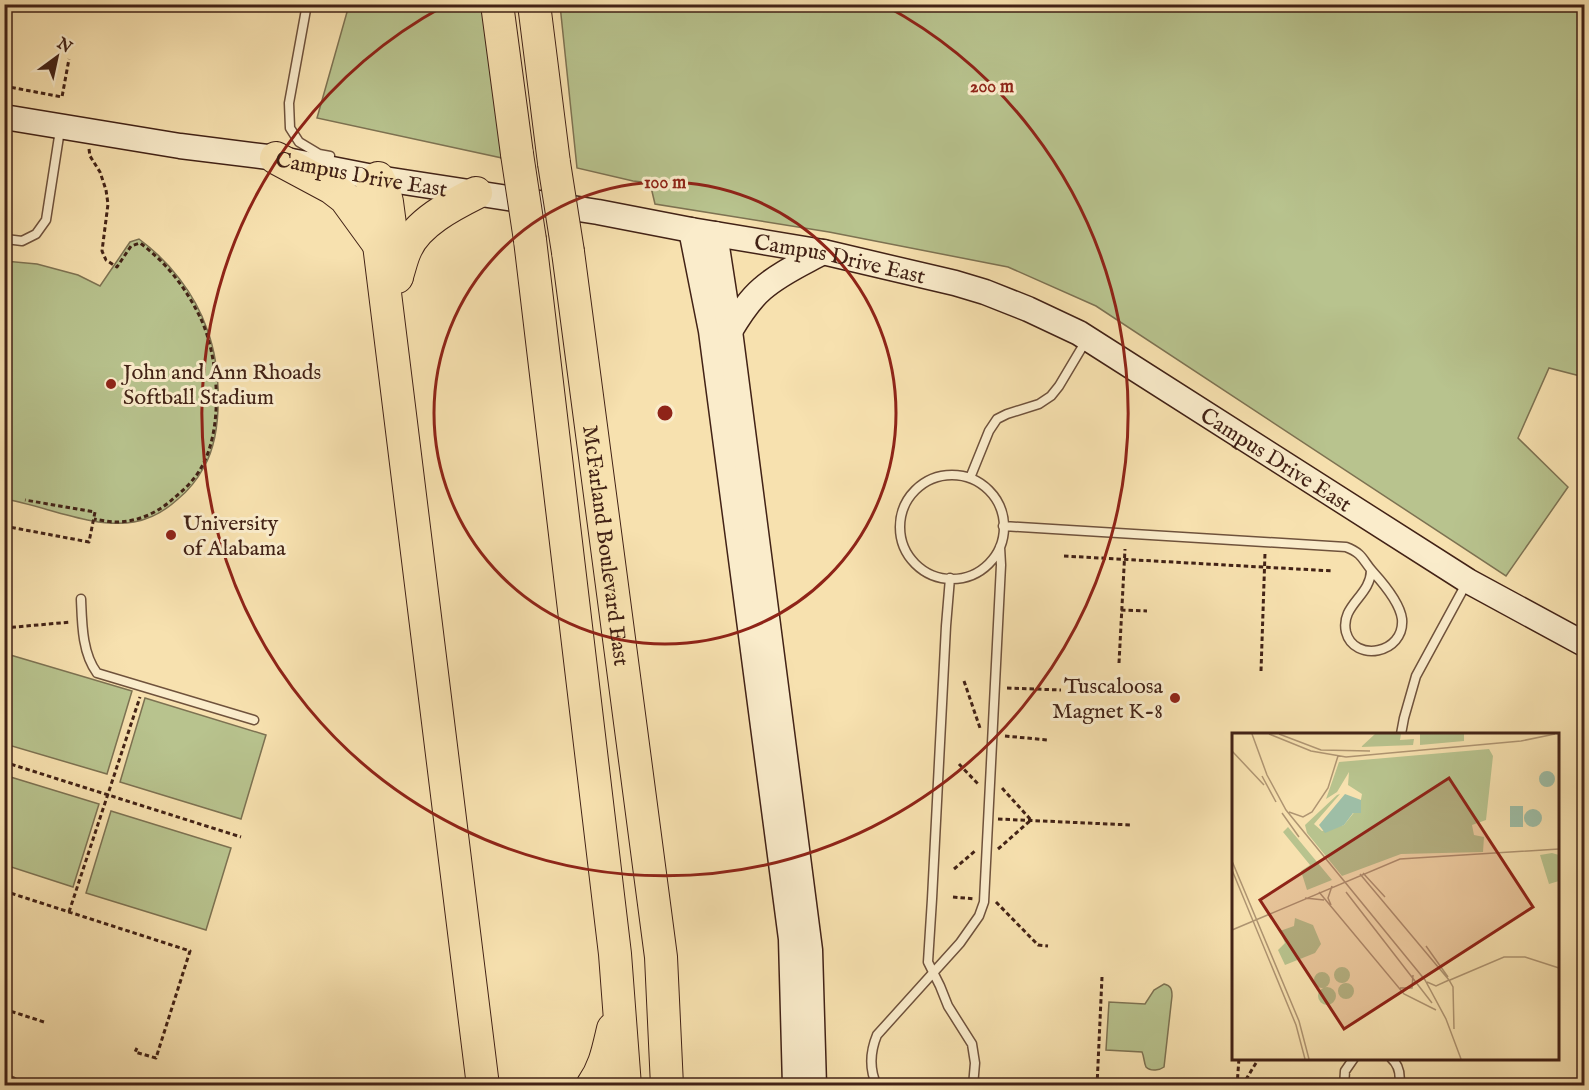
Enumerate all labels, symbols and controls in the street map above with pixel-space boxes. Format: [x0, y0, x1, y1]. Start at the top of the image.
north arrow [27, 27, 87, 87]
text: N [52, 33, 75, 58]
text: 200 m [970, 76, 1014, 99]
street label: Campus Drive East [273, 146, 449, 205]
text: 100 m [644, 172, 686, 195]
street label: Campus Drive East [752, 229, 928, 292]
place label: John and Ann Rhoads Softball Stadium [120, 359, 321, 412]
marker: John and Ann Rhoads Softball Stadium [104, 377, 118, 391]
street label: Campus Drive East [1194, 402, 1357, 519]
centre of rings [655, 403, 675, 423]
street label: McFarland Boulevard East [575, 424, 635, 668]
place label: University of Alabama [183, 510, 286, 563]
marker: University of Alabama [164, 528, 178, 542]
place label: Tuscaloosa Magnet K-8 [1052, 673, 1163, 726]
marker: Tuscaloosa Magnet K-8 [1168, 691, 1182, 705]
inset map [1232, 733, 1559, 1060]

